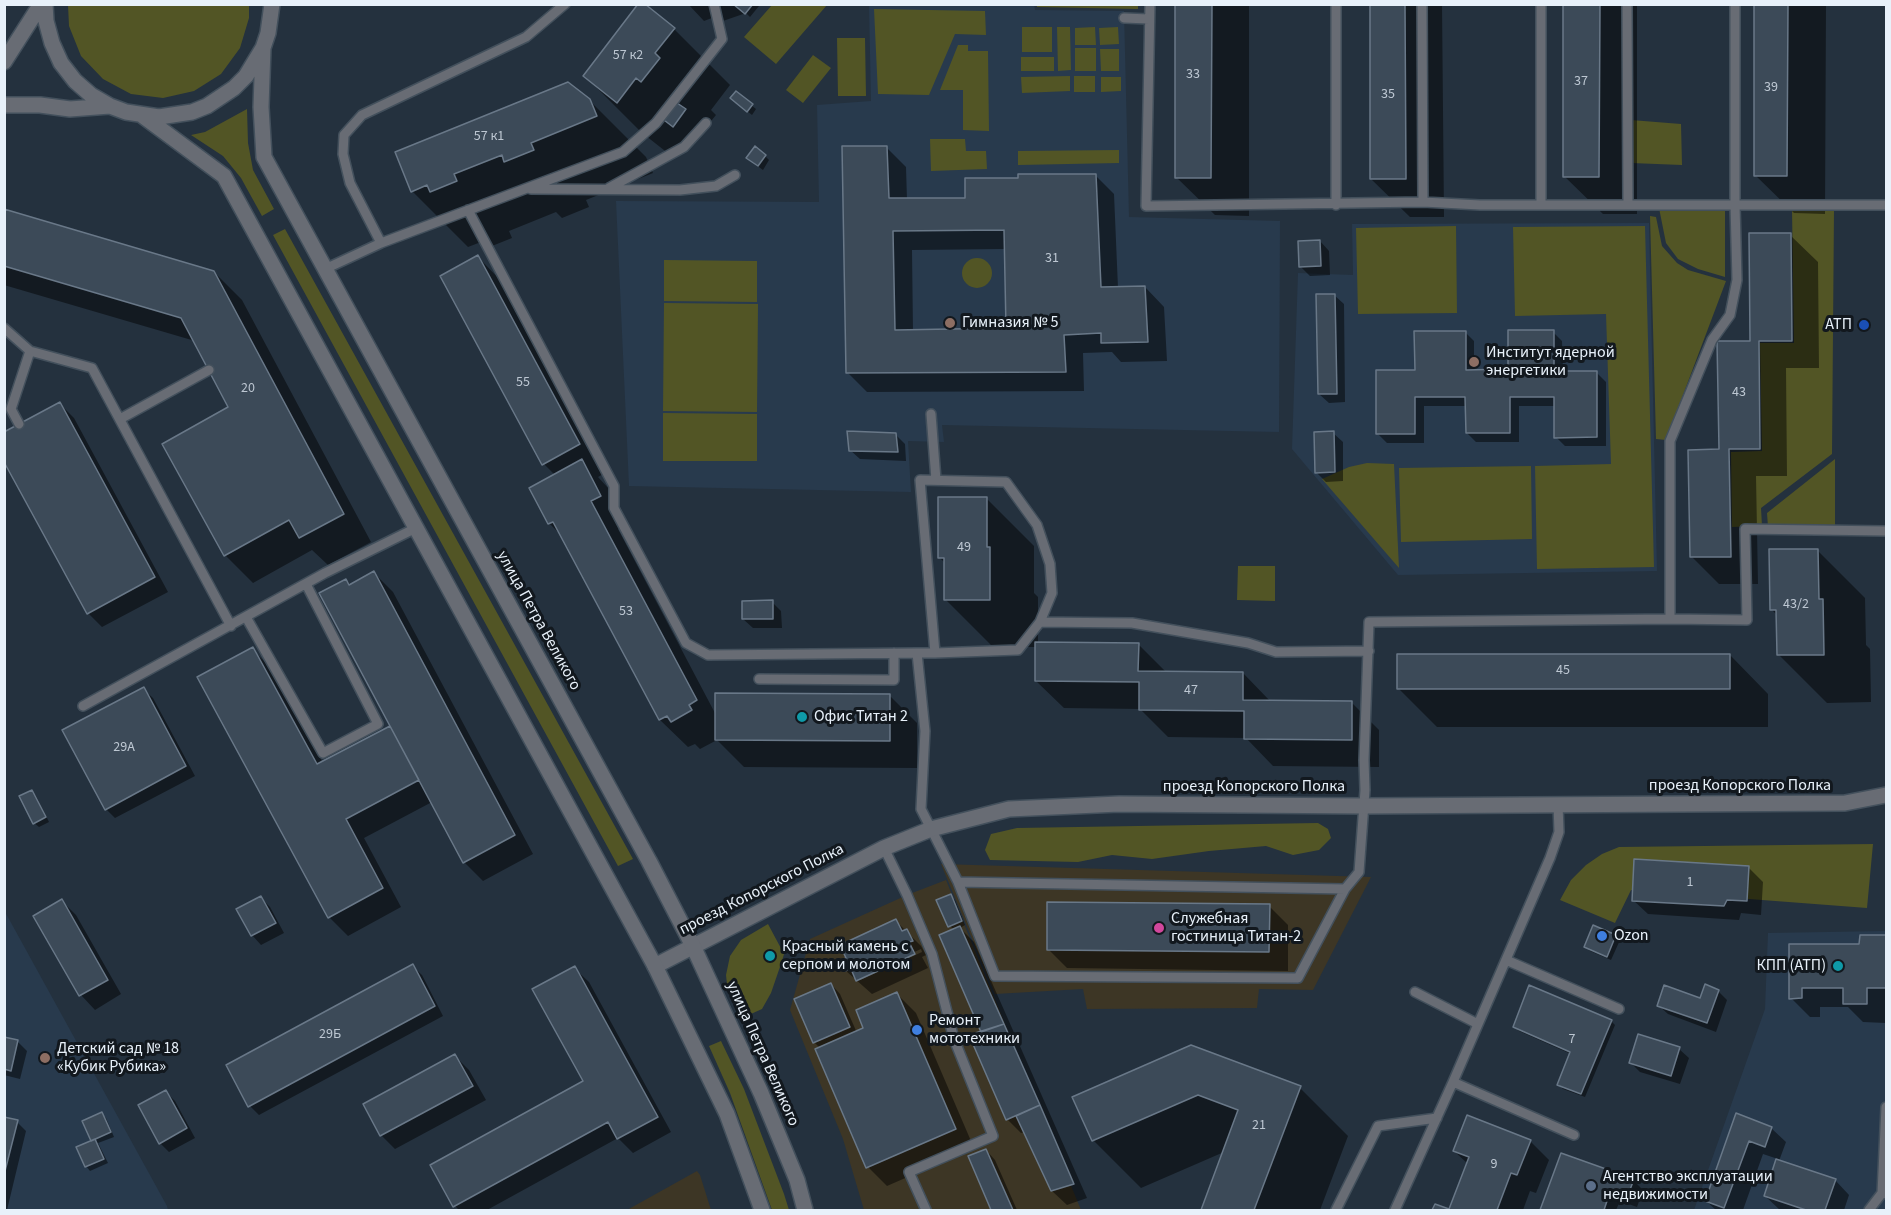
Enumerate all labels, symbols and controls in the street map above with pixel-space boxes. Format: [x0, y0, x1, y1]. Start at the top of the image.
house number: 57 к2 [613, 48, 643, 64]
house number: 33 [1186, 67, 1200, 83]
house number: 37 [1574, 74, 1588, 90]
house number: 39 [1764, 80, 1778, 96]
house number: 35 [1381, 87, 1395, 103]
house number: 57 к1 [474, 129, 504, 145]
house number: 31 [1045, 251, 1059, 267]
place label: Гимназия № 5 [962, 313, 1058, 333]
place label: АТП [1825, 315, 1852, 335]
marker: Гимназия № 5 [943, 316, 957, 330]
marker: АТП [1857, 318, 1871, 332]
place label: Институт ядерной энергетики [1486, 343, 1615, 381]
marker: Институт ядерной энергетики [1467, 355, 1481, 369]
house number: 55 [516, 375, 530, 391]
house number: 20 [241, 381, 255, 397]
house number: 43 [1732, 385, 1746, 401]
house number: 49 [957, 540, 971, 556]
street label: улица Петра Великого [492, 548, 584, 694]
house number: 43/2 [1783, 597, 1809, 613]
house number: 53 [619, 604, 633, 620]
house number: 45 [1556, 663, 1570, 679]
house number: 47 [1184, 683, 1198, 699]
place label: Офис Титан 2 [814, 707, 908, 727]
marker: Офис Титан 2 [795, 710, 809, 724]
house number: 29А [113, 740, 135, 756]
street label: проезд Копорского Полка [1649, 776, 1831, 796]
street label: проезд Копорского Полка [1163, 777, 1345, 797]
street label: проезд Копорского Полка [676, 840, 848, 940]
house number: 1 [1687, 875, 1693, 891]
place label: Служебная гостиница Титан-2 [1171, 909, 1301, 947]
marker: Служебная гостиница Титан-2 [1152, 921, 1166, 935]
place label: Ozon [1614, 926, 1649, 946]
marker: Ozon [1595, 929, 1609, 943]
place label: Красный камень с серпом и молотом [782, 937, 910, 975]
marker: Красный камень с серпом и молотом [763, 949, 777, 963]
place label: КПП (АТП) [1756, 956, 1826, 976]
marker: КПП (АТП) [1831, 959, 1845, 973]
street label: улица Петра Великого [721, 979, 803, 1129]
place label: Ремонт мототехники [929, 1011, 1020, 1049]
marker: Ремонт мототехники [910, 1023, 924, 1037]
house number: 29Б [319, 1027, 341, 1043]
house number: 7 [1569, 1032, 1575, 1048]
place label: Детский сад № 18 «Кубик Рубика» [57, 1039, 179, 1077]
marker: Детский сад № 18 «Кубик Рубика» [38, 1051, 52, 1065]
house number: 21 [1252, 1118, 1266, 1134]
house number: 9 [1491, 1157, 1497, 1173]
place label: Агентство эксплуатации недвижимости [1603, 1167, 1773, 1205]
marker: Агентство эксплуатации недвижимости [1584, 1179, 1598, 1193]

